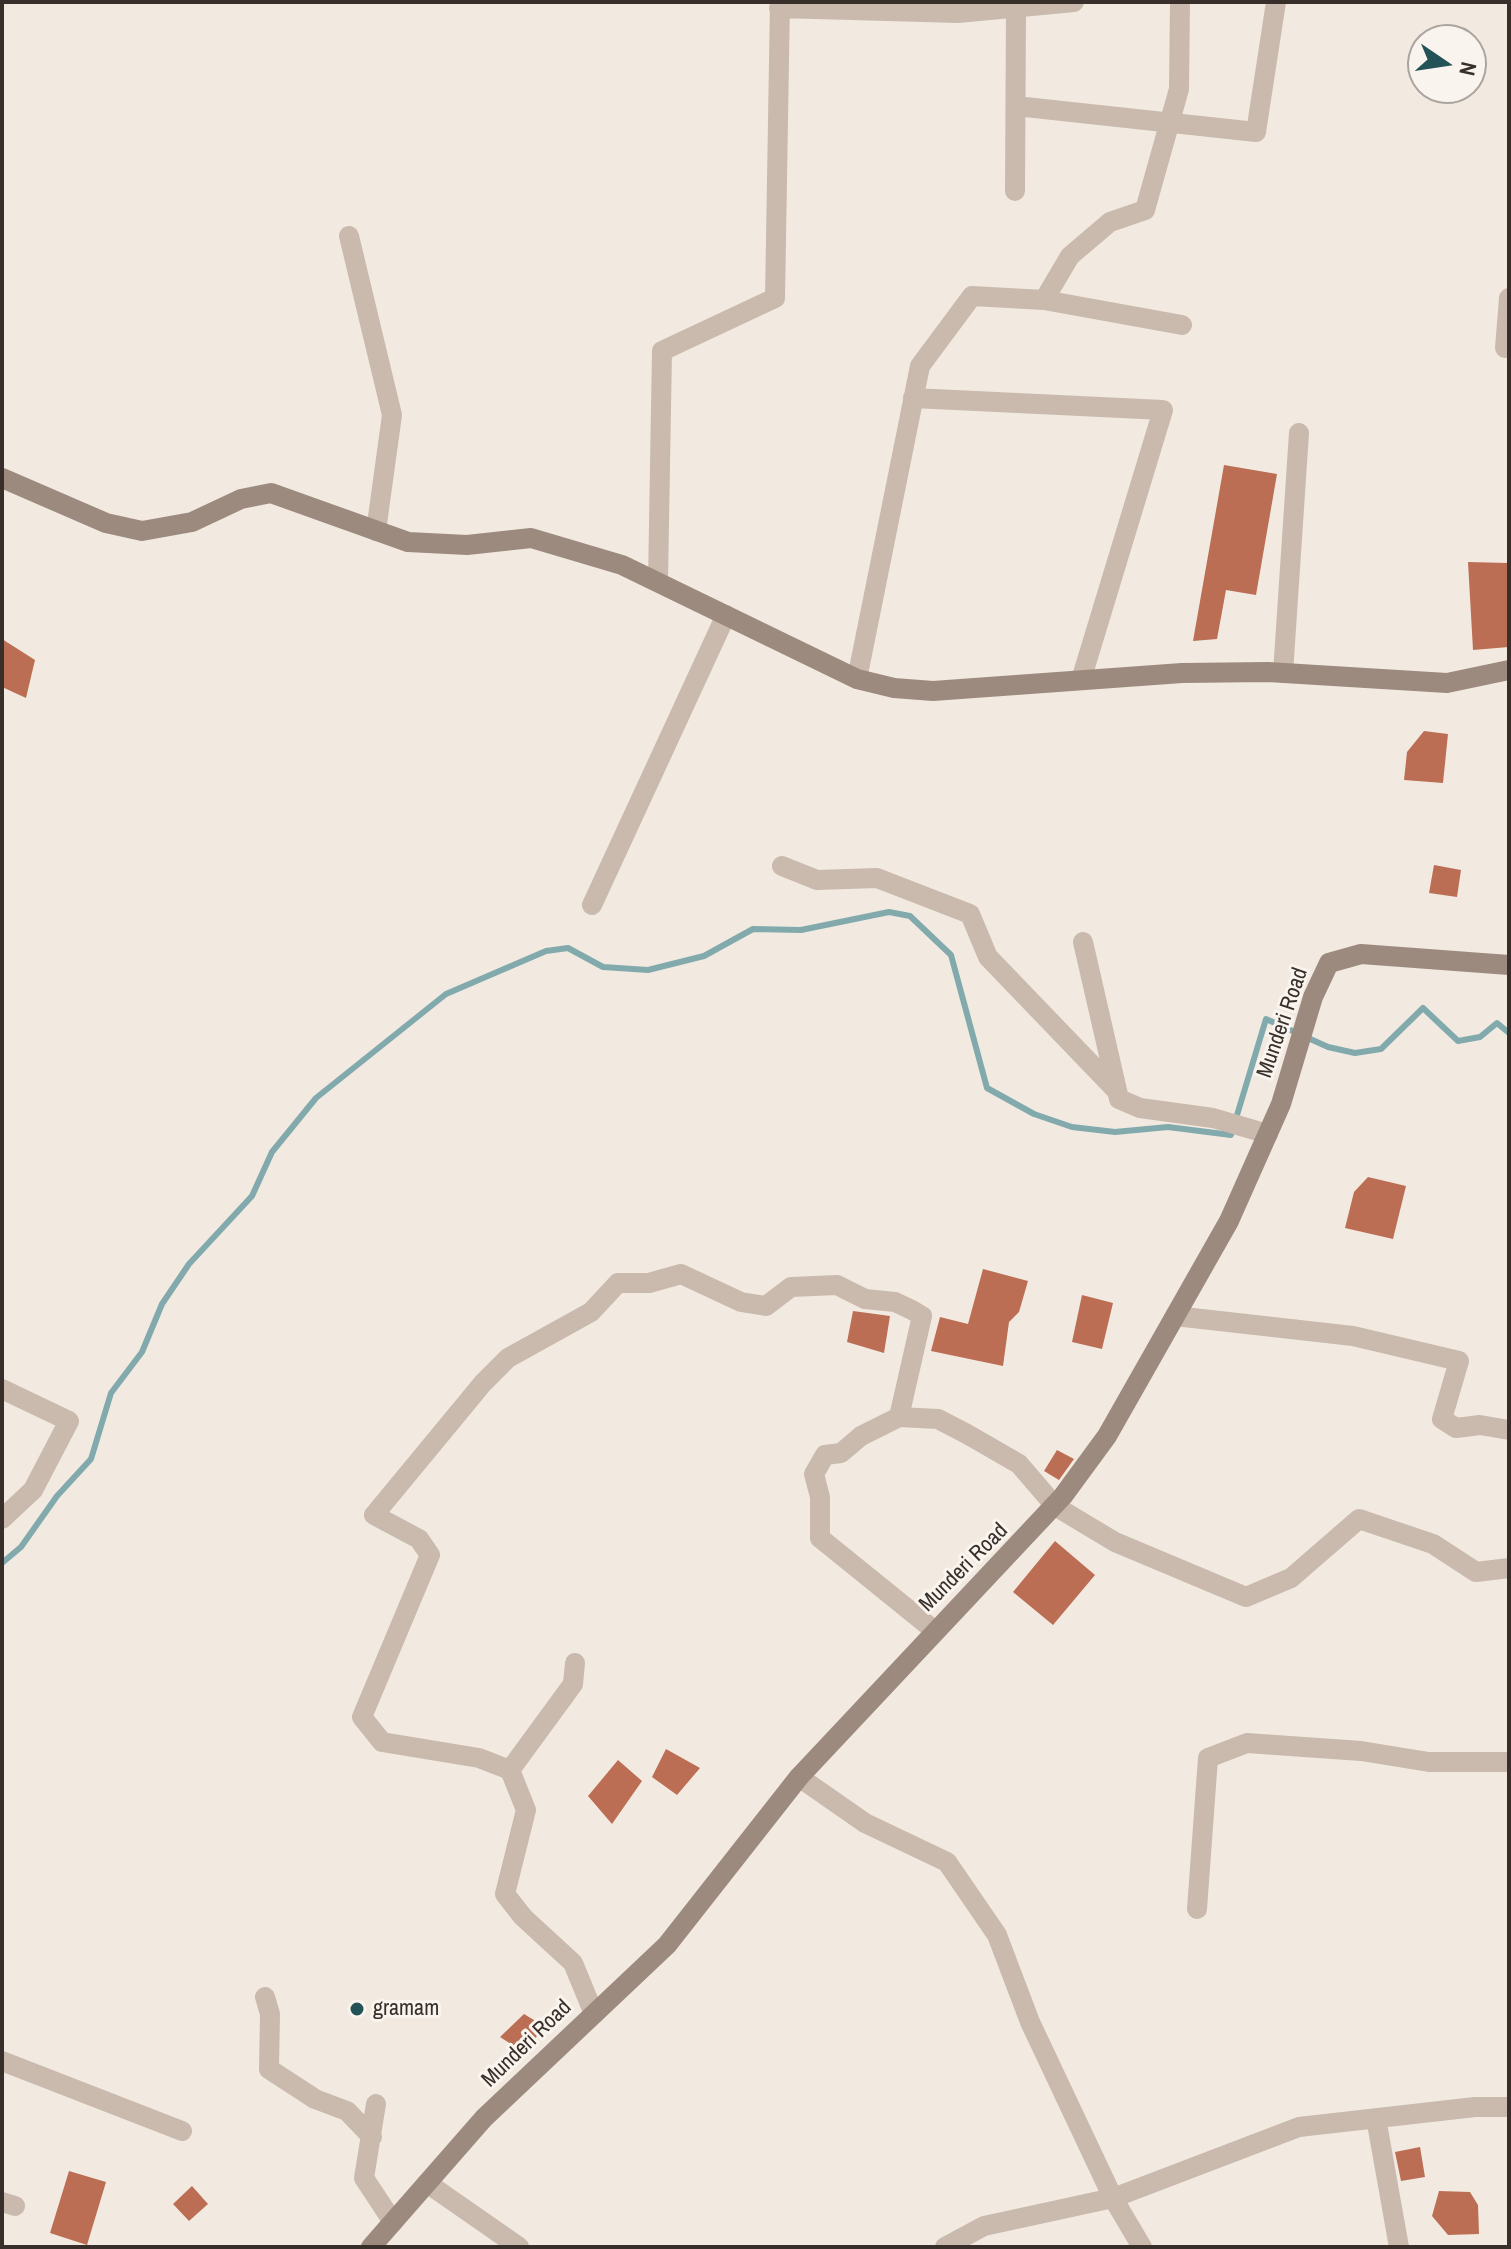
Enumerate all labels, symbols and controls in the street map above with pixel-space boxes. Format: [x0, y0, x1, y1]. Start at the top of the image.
north arrow [1407, 24, 1487, 104]
text: N [1452, 59, 1485, 79]
street label: Munderi Road [1252, 965, 1314, 1081]
street label: Munderi Road [914, 1518, 1014, 1618]
street label: Munderi Road [477, 1995, 577, 2093]
place label: gramam [373, 1996, 439, 2022]
marker: gramam [348, 2000, 366, 2018]

